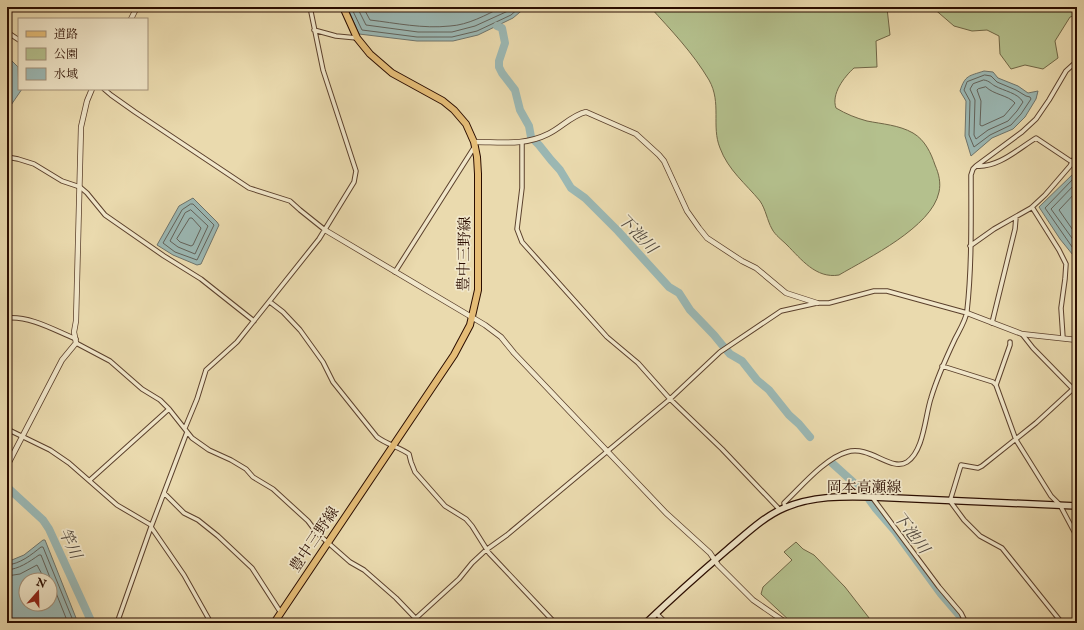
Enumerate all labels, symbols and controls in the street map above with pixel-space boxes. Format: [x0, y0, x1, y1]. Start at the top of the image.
legend [18, 18, 148, 90]
text: 道路 [54, 27, 78, 42]
text: 公園 [54, 47, 78, 62]
text: 水域 [54, 67, 78, 82]
water label: 下池川 [613, 210, 662, 260]
street label: 豊中三野線 [454, 216, 475, 292]
street label: 岡本高瀬線 [826, 478, 902, 497]
street label: 豊中三野線 [286, 503, 343, 576]
water label: 下池川 [888, 508, 934, 560]
water label: 竿川 [53, 525, 86, 564]
north arrow [18, 572, 58, 612]
text: N [33, 575, 48, 592]

